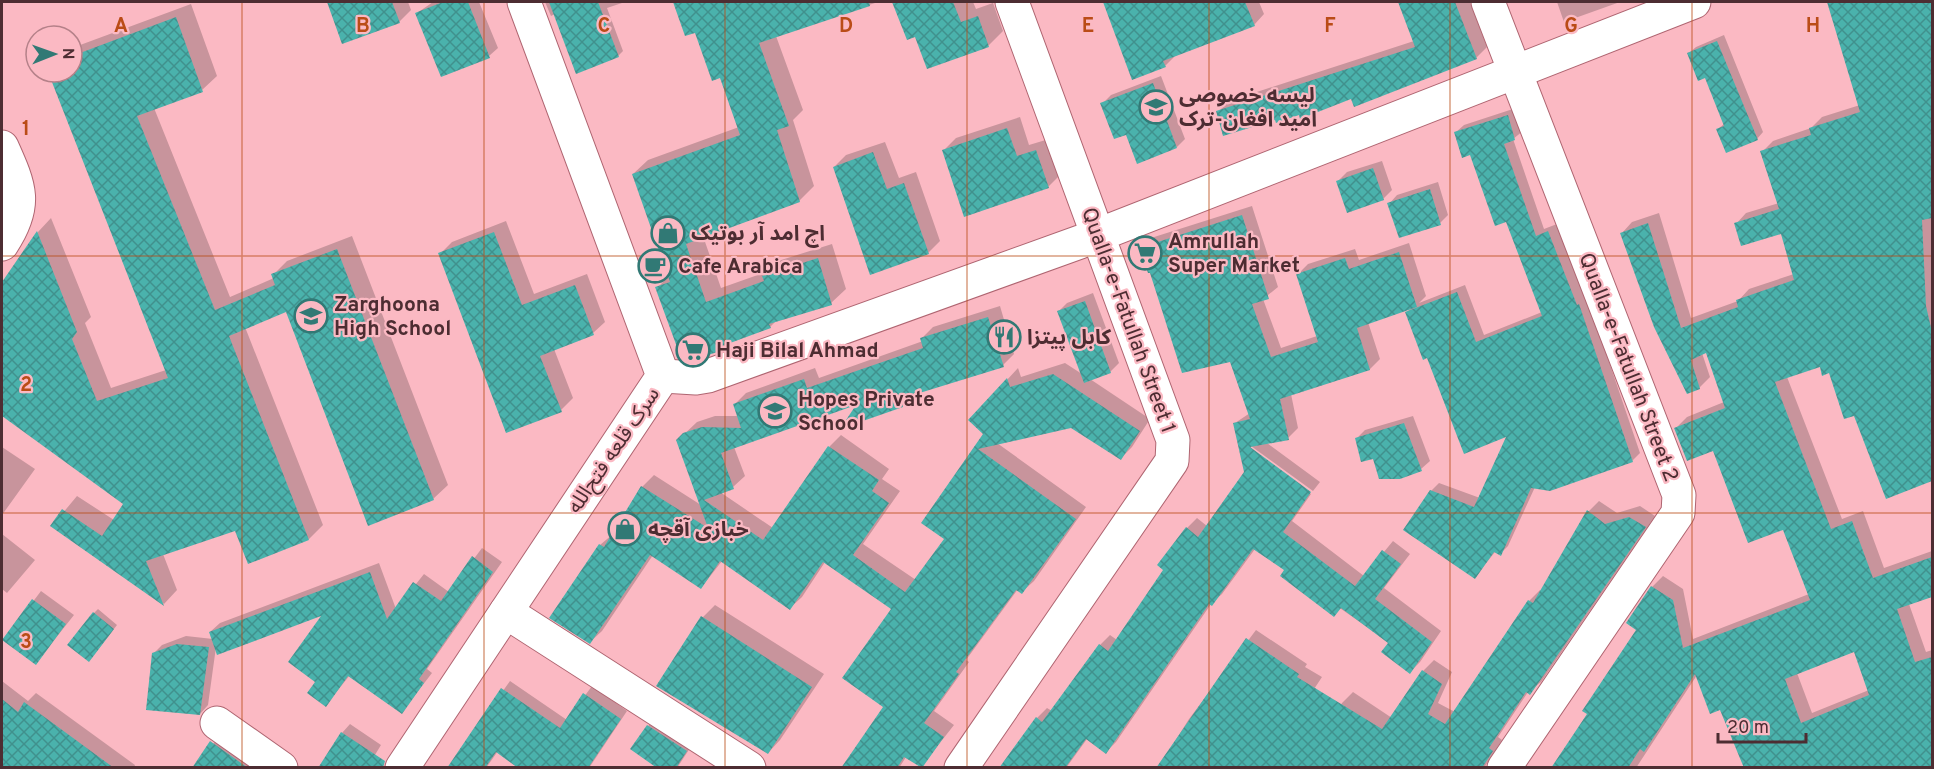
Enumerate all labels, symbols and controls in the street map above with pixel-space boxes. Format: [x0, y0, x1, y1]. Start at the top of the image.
text: A [114, 14, 128, 40]
text: B [356, 14, 370, 40]
text: C [598, 14, 610, 40]
text: D [839, 14, 853, 40]
text: E [1082, 14, 1094, 40]
text: F [1324, 14, 1336, 40]
text: G [1564, 14, 1578, 40]
text: H [1806, 14, 1820, 40]
north arrow [24, 24, 84, 84]
text: N [57, 48, 77, 60]
place label: لیسه خصوصی امید افغان-ترک [1179, 83, 1317, 134]
school or university icon: لیسه خصوصی امید افغان-ترک [1138, 89, 1174, 125]
text: 1 [22, 117, 30, 143]
street label: Qualla-e-Fatullah Street 1 [1074, 204, 1181, 437]
shop icon: اچ امد آر بوتیک [650, 215, 686, 251]
place label: اچ امد آر بوتیک [691, 221, 825, 248]
place label: Amrullah Super Market [1168, 229, 1300, 280]
supermarket icon: Amrullah Super Market [1127, 235, 1163, 271]
cafe icon: Cafe Arabica [637, 248, 673, 284]
street label: Qualla-e-Fatullah Street 2 [1571, 249, 1684, 486]
place label: Cafe Arabica [678, 254, 803, 281]
place label: Zarghoona High School [334, 292, 451, 343]
school or university icon: Zarghoona High School [293, 298, 329, 334]
restaurant icon: کابل پیتزا [986, 319, 1022, 355]
place label: کابل پیتزا [1027, 325, 1112, 352]
supermarket icon: Haji Bilal Ahmad [675, 332, 711, 368]
place label: Haji Bilal Ahmad [716, 338, 879, 365]
text: 2 [20, 373, 32, 399]
street label: سرک قلعه فتح‌الله [562, 382, 667, 519]
place label: Hopes Private School [798, 387, 935, 438]
school or university icon: Hopes Private School [757, 393, 793, 429]
shop icon: خبازی آقچه [607, 511, 643, 547]
place label: خبازی آقچه [648, 517, 749, 544]
text: 3 [20, 630, 32, 656]
scale bar [1718, 706, 1806, 744]
text: 20 m [1727, 717, 1769, 740]

